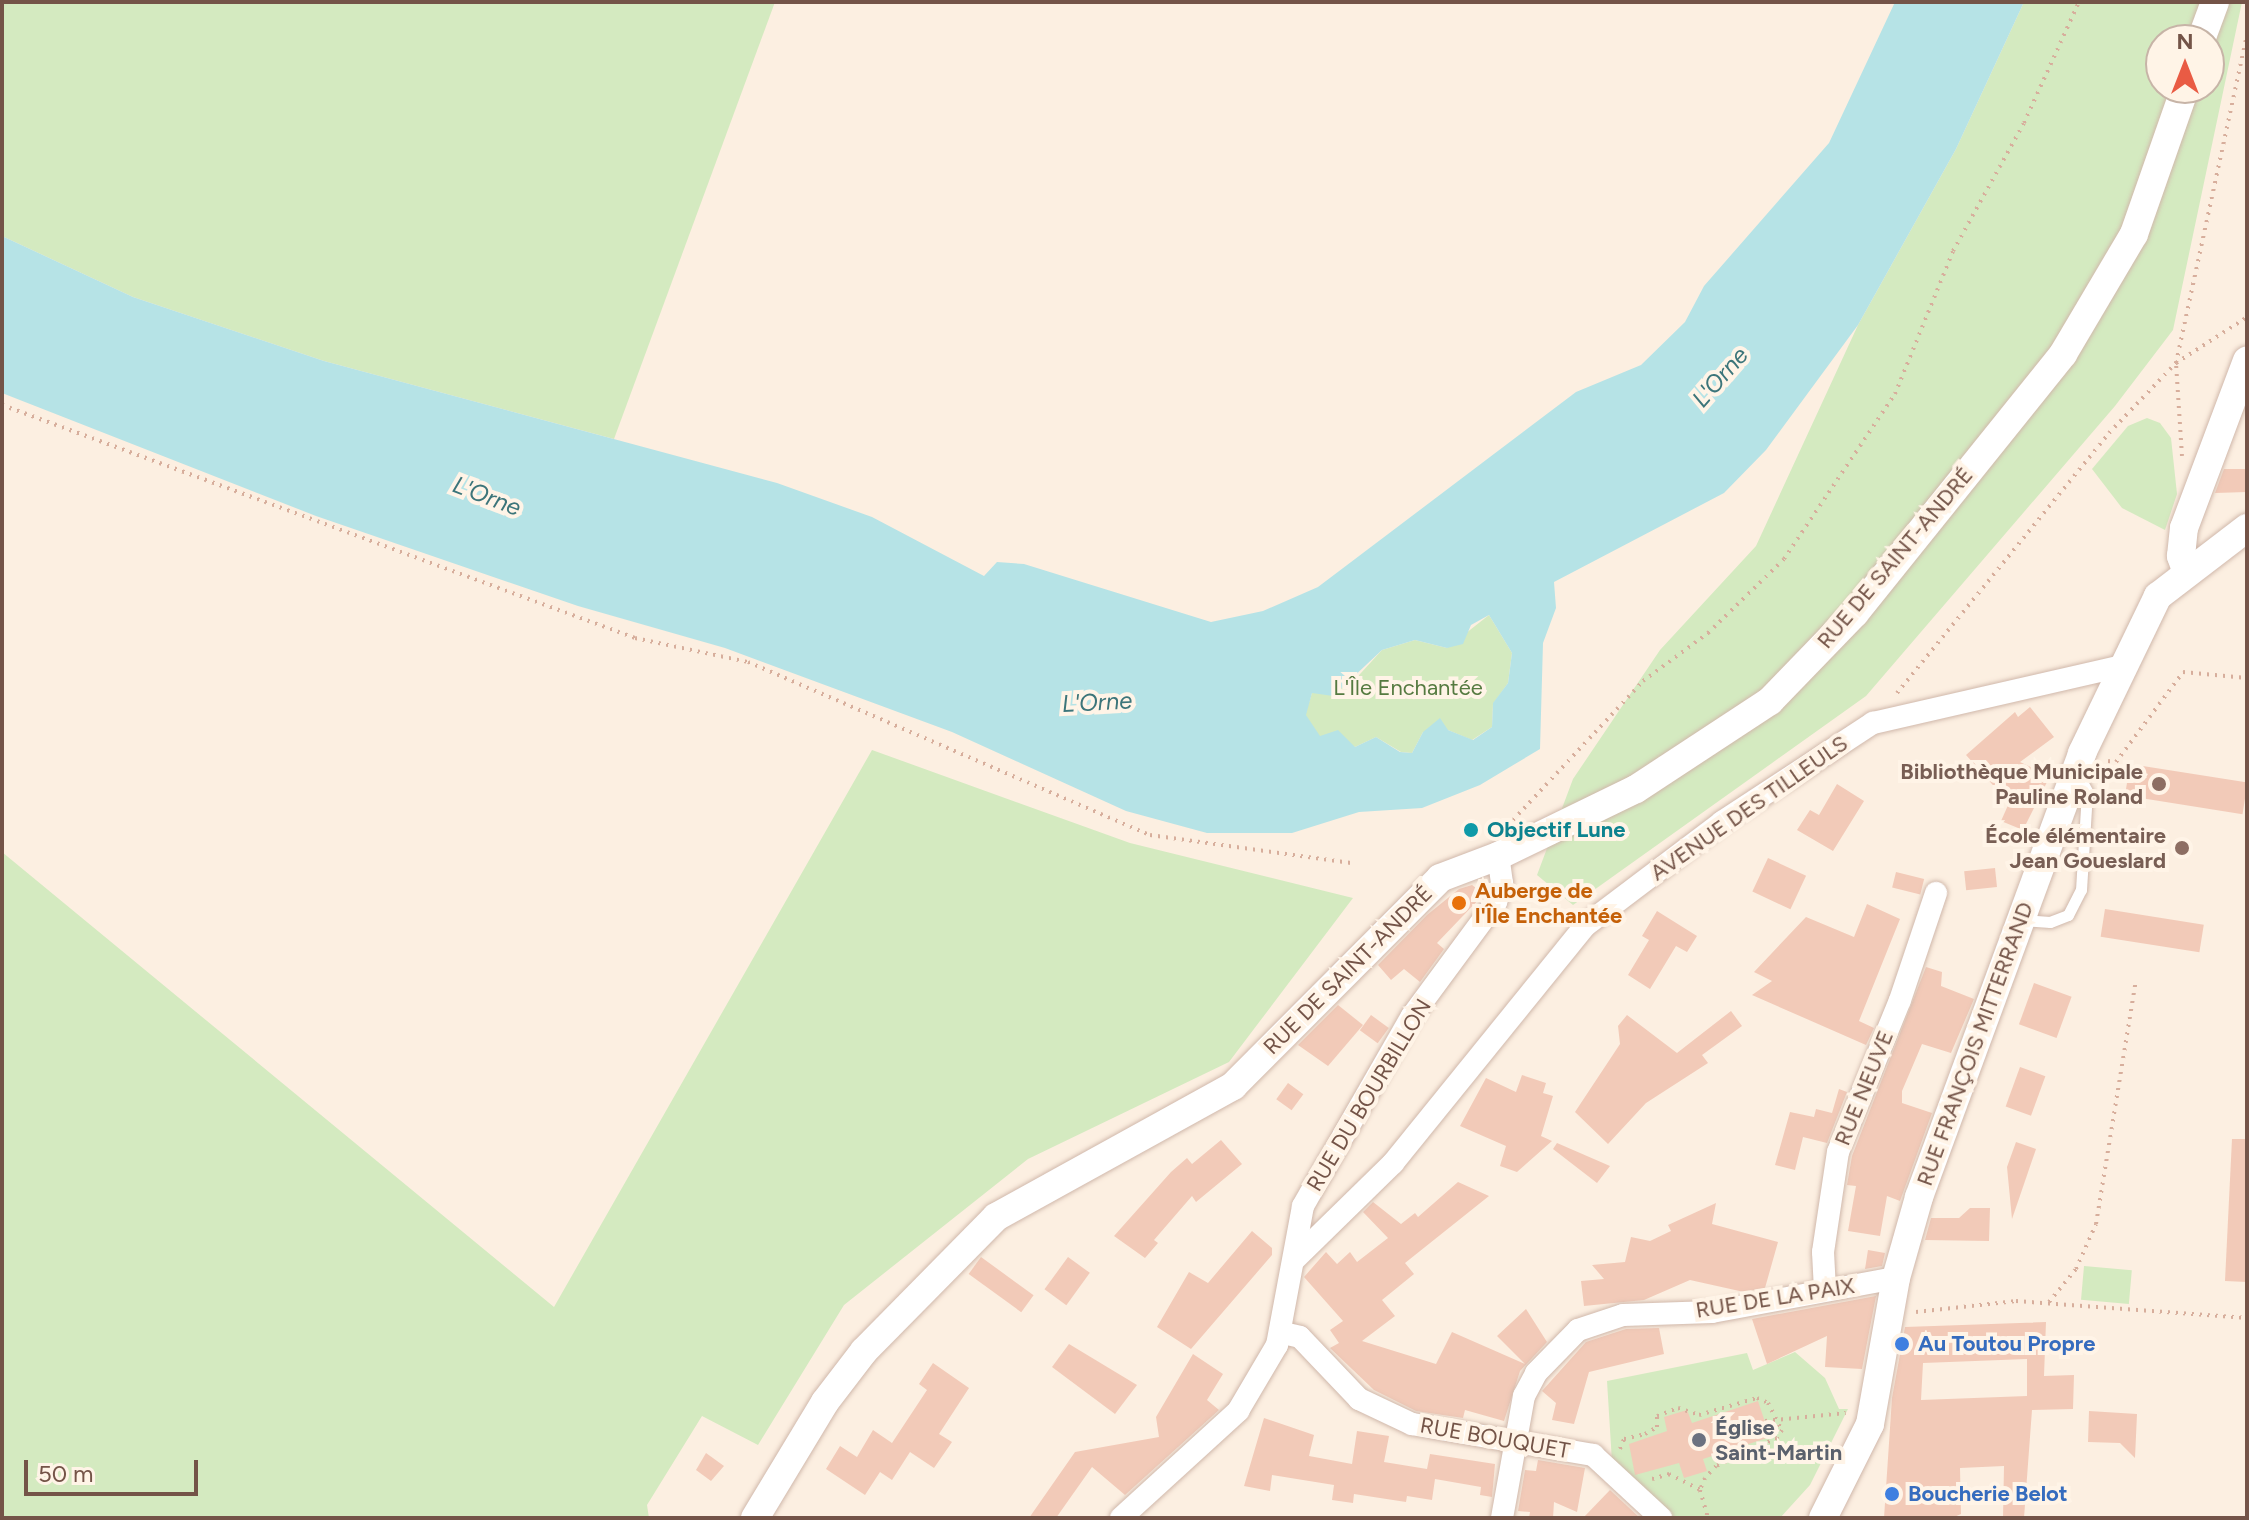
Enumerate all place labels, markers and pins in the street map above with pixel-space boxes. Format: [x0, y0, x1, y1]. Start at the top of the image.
place label: Bibliothèque Municipale Pauline Roland [1900, 758, 2143, 810]
marker: Bibliothèque Municipale Pauline Roland [2150, 775, 2168, 793]
place label: Objectif Lune [1487, 817, 1626, 843]
marker: Objectif Lune [1462, 821, 1480, 839]
place label: École élémentaire Jean Goueslard [1985, 822, 2166, 874]
marker: École élémentaire Jean Goueslard [2173, 839, 2191, 857]
place label: Auberge de l'Île Enchantée [1475, 877, 1622, 928]
marker: Auberge de l'Île Enchantée [1450, 894, 1468, 912]
place label: Au Toutou Propre [1918, 1331, 2095, 1357]
marker: Au Toutou Propre [1893, 1335, 1911, 1353]
place label: Église Saint-Martin [1715, 1414, 1842, 1466]
marker: Église Saint-Martin [1690, 1431, 1708, 1449]
place label: Boucherie Belot [1908, 1481, 2068, 1507]
marker: Boucherie Belot [1883, 1485, 1901, 1503]

